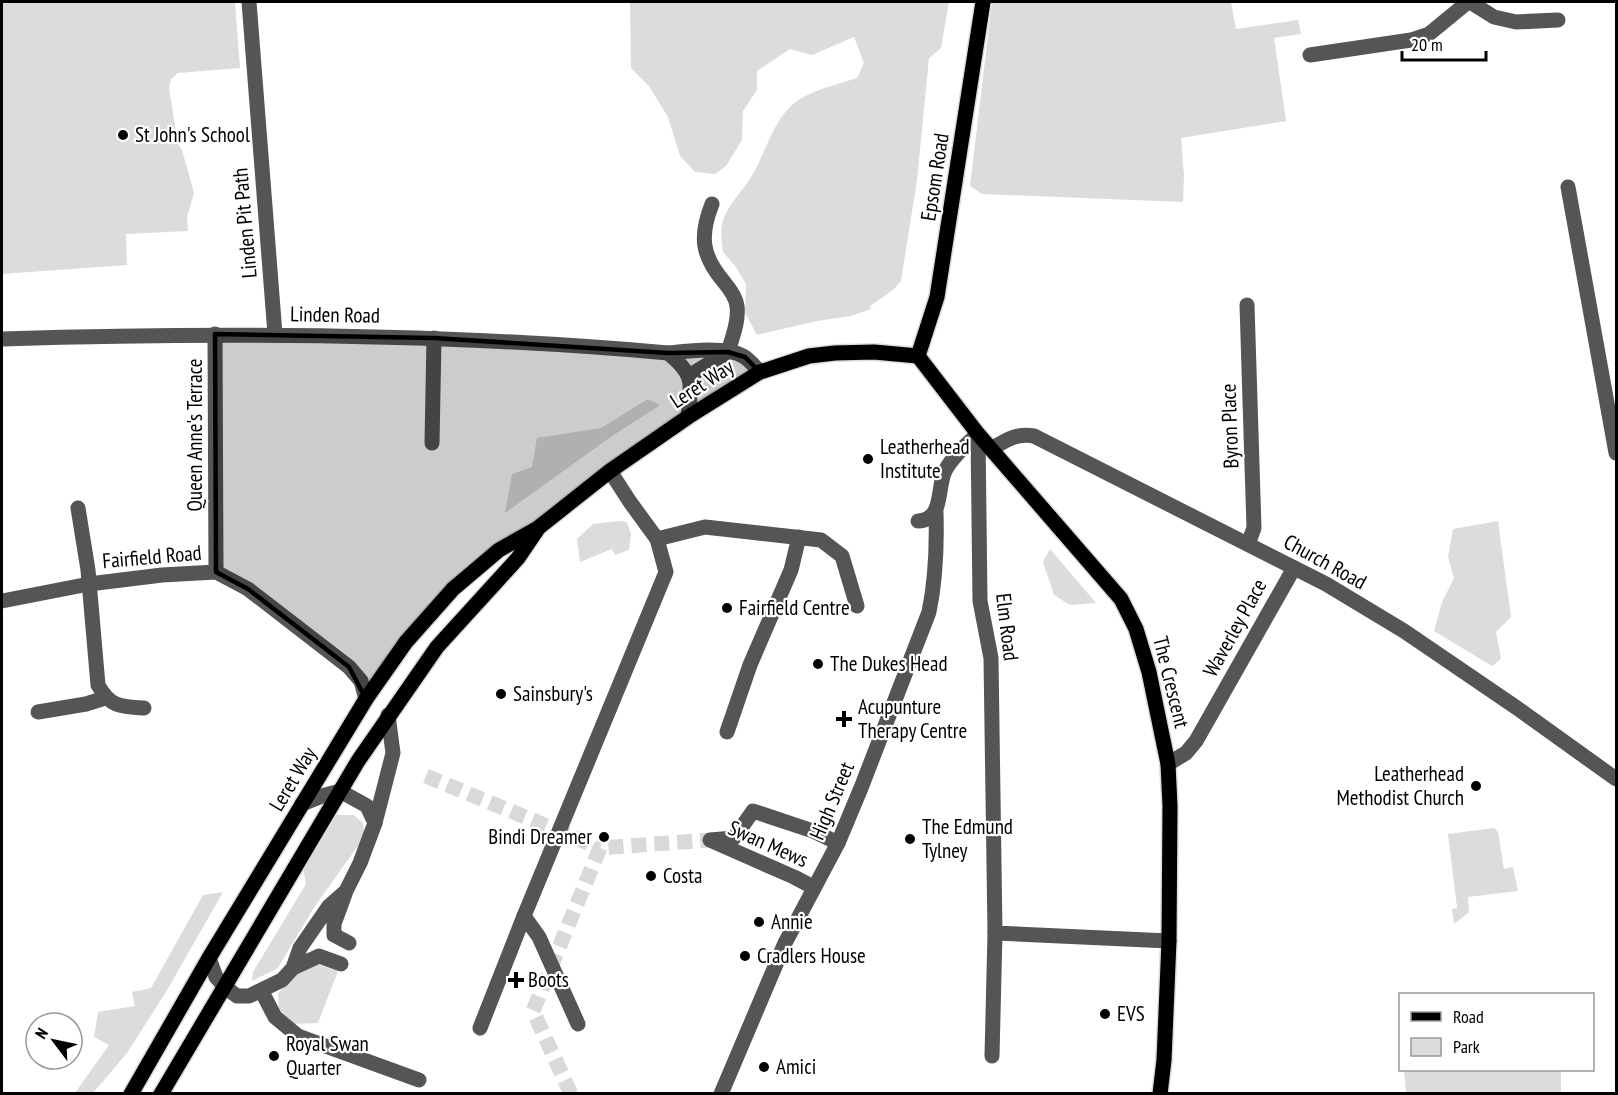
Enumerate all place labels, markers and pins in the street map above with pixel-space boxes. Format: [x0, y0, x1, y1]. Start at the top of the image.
place label: St John's School [135, 121, 250, 148]
marker: St John's School [116, 128, 130, 142]
place label: Leatherhead Institute [880, 433, 970, 484]
marker: Leatherhead Institute [861, 452, 875, 466]
place label: Fairfield Centre [739, 594, 850, 621]
marker: Fairfield Centre [720, 601, 734, 615]
place label: The Dukes Head [830, 650, 947, 677]
marker: The Dukes Head [811, 657, 825, 671]
place label: Sainsbury's [513, 680, 593, 707]
marker: Sainsbury's [494, 687, 508, 701]
place label: Acupunture Therapy Centre [858, 693, 967, 744]
marker: Acupunture Therapy Centre [835, 710, 853, 728]
place label: Leatherhead Methodist Church [1336, 760, 1464, 811]
marker: Leatherhead Methodist Church [1469, 779, 1483, 793]
place label: The Edmund Tylney [922, 813, 1013, 864]
place label: Bindi Dreamer [488, 823, 592, 850]
marker: Bindi Dreamer [597, 830, 611, 844]
marker: The Edmund Tylney [903, 832, 917, 846]
place label: Costa [663, 862, 702, 889]
marker: Costa [644, 869, 658, 883]
place label: Annie [771, 908, 813, 935]
marker: Annie [752, 915, 766, 929]
place label: Cradlers House [757, 942, 866, 969]
marker: Cradlers House [738, 949, 752, 963]
place label: Boots [528, 966, 569, 993]
marker: Boots [509, 973, 523, 987]
place label: EVS [1117, 1000, 1145, 1027]
marker: EVS [1098, 1007, 1112, 1021]
place label: Royal Swan Quarter [286, 1030, 369, 1081]
marker: Royal Swan Quarter [267, 1049, 281, 1063]
place label: Amici [776, 1053, 816, 1080]
marker: Amici [757, 1060, 771, 1074]

